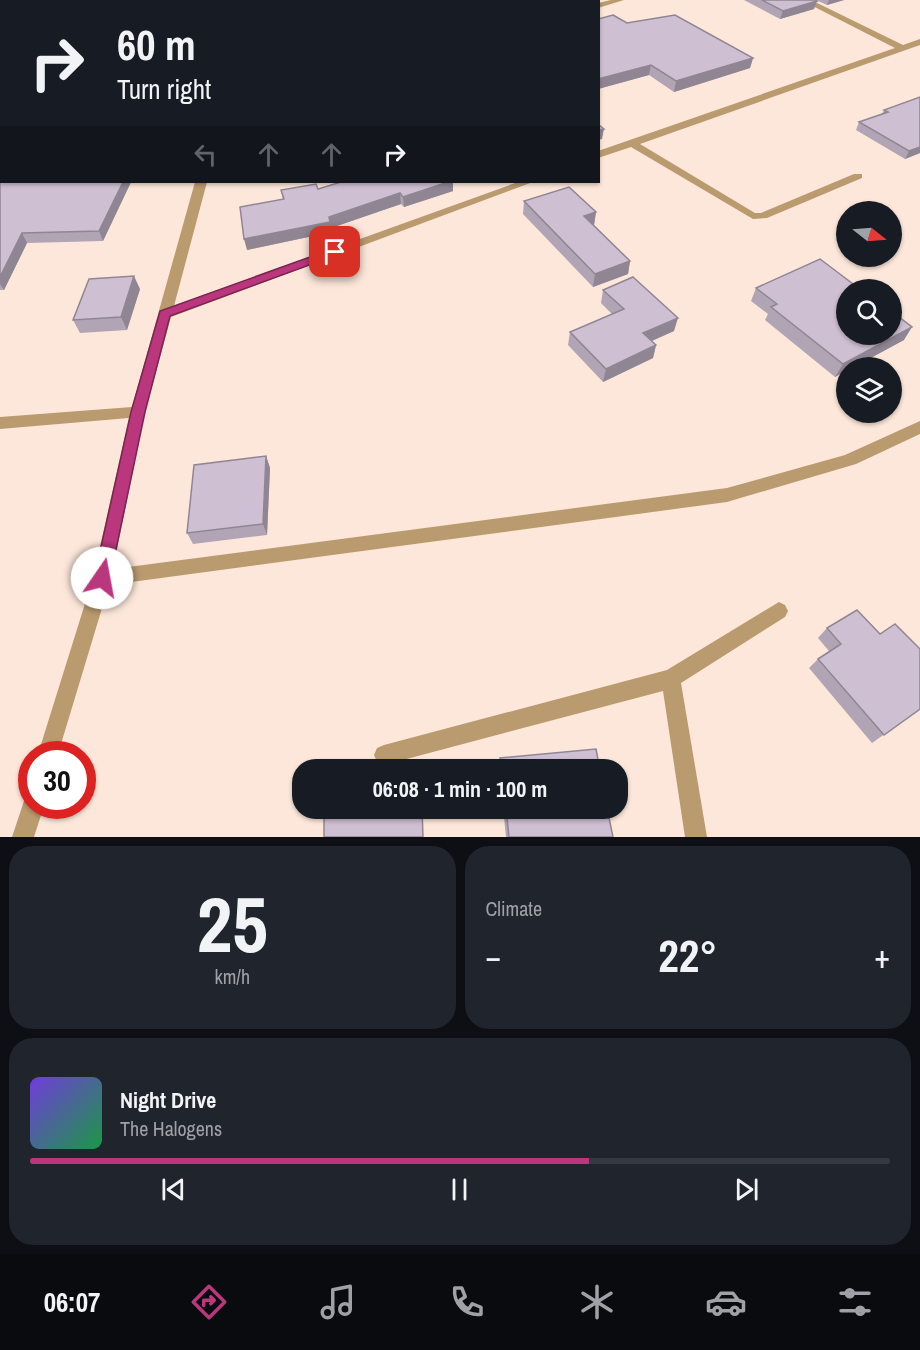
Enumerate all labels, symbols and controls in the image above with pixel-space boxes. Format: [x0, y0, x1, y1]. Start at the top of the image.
text: 60 m [117, 17, 196, 73]
icon: right [18, 24, 96, 102]
text: Turn right [117, 71, 211, 107]
icon: left [189, 138, 222, 171]
icon: ahead [252, 138, 285, 171]
icon: ahead [315, 138, 348, 171]
icon: right [378, 138, 411, 171]
north arrow [836, 201, 902, 267]
map controls [836, 201, 902, 423]
pin [309, 226, 360, 277]
icon: arrive [318, 235, 351, 268]
button: search [836, 279, 902, 345]
button: layers [836, 357, 902, 423]
position arrow [70, 546, 134, 610]
speed limit sign: 30 [18, 741, 96, 819]
text: 06:08 · 1 min · 100 m [373, 774, 547, 804]
text: 25 [197, 871, 268, 976]
text: Climate [486, 895, 542, 922]
text: 22° [658, 925, 717, 986]
text: − [486, 934, 501, 978]
text: + [874, 934, 890, 978]
text: km/h [214, 963, 250, 990]
text: Night Drive [120, 1085, 216, 1115]
text: The Halogens [120, 1115, 222, 1142]
icon: previous [157, 1173, 190, 1206]
icon: pause [443, 1173, 476, 1206]
icon: next [730, 1173, 763, 1206]
icon: directions [188, 1281, 230, 1323]
icon: music [317, 1281, 359, 1323]
icon: phone [446, 1281, 488, 1323]
icon: climate [576, 1281, 618, 1323]
icon: car [705, 1281, 747, 1323]
icon: filters [834, 1281, 876, 1323]
text: 06:07 [44, 1284, 100, 1320]

